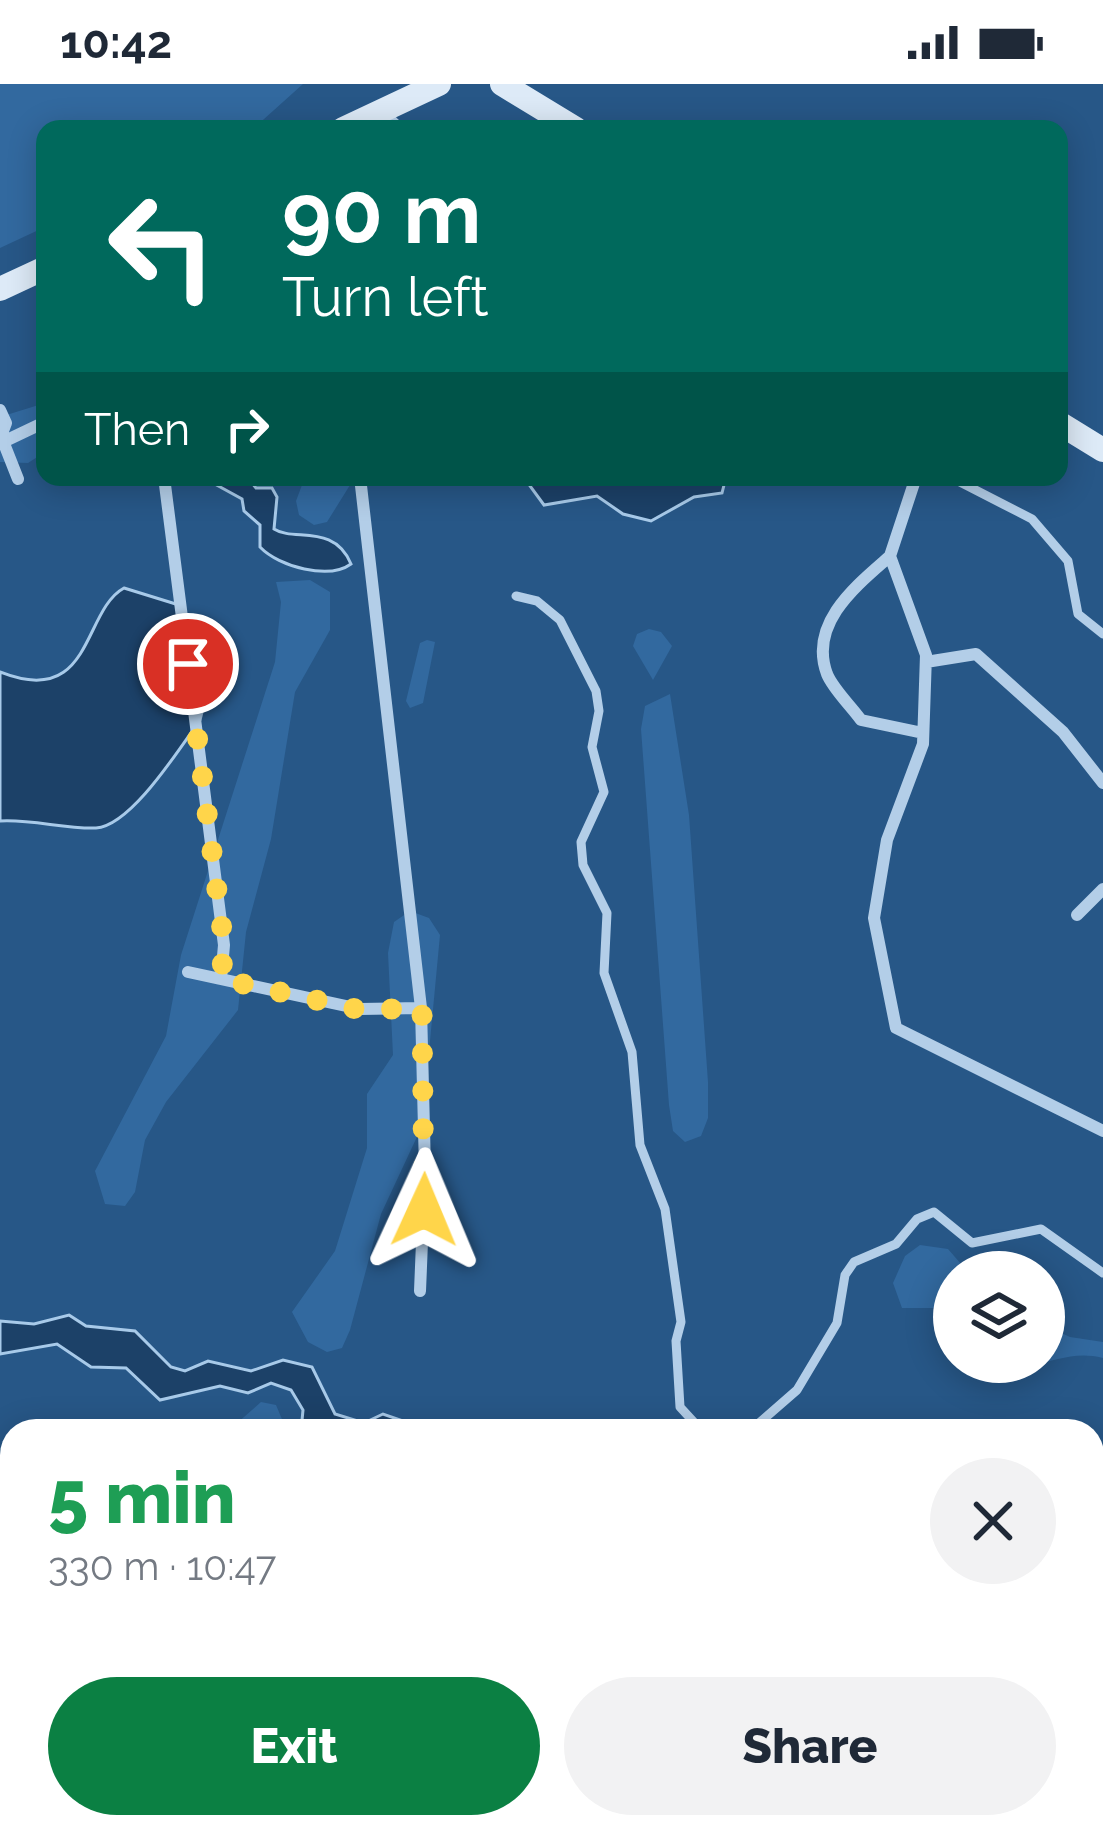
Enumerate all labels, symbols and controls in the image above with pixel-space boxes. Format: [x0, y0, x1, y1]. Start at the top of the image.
text: 10:42 [60, 16, 172, 69]
text: 90 m [282, 164, 481, 263]
icon: left [84, 168, 240, 324]
text: Turn left [282, 265, 489, 329]
icon: right [214, 396, 280, 462]
text: Then [84, 403, 190, 456]
pin [137, 613, 239, 715]
icon: arrive [155, 631, 221, 697]
position arrow [361, 1147, 487, 1273]
map controls [933, 1251, 1065, 1383]
button: layers [933, 1251, 1065, 1383]
text: 5 min [48, 1455, 236, 1540]
button: close [930, 1458, 1056, 1584]
text: 330 m · 10:47 [48, 1543, 276, 1589]
button: Exit [48, 1677, 540, 1815]
button: Share [564, 1677, 1056, 1815]

